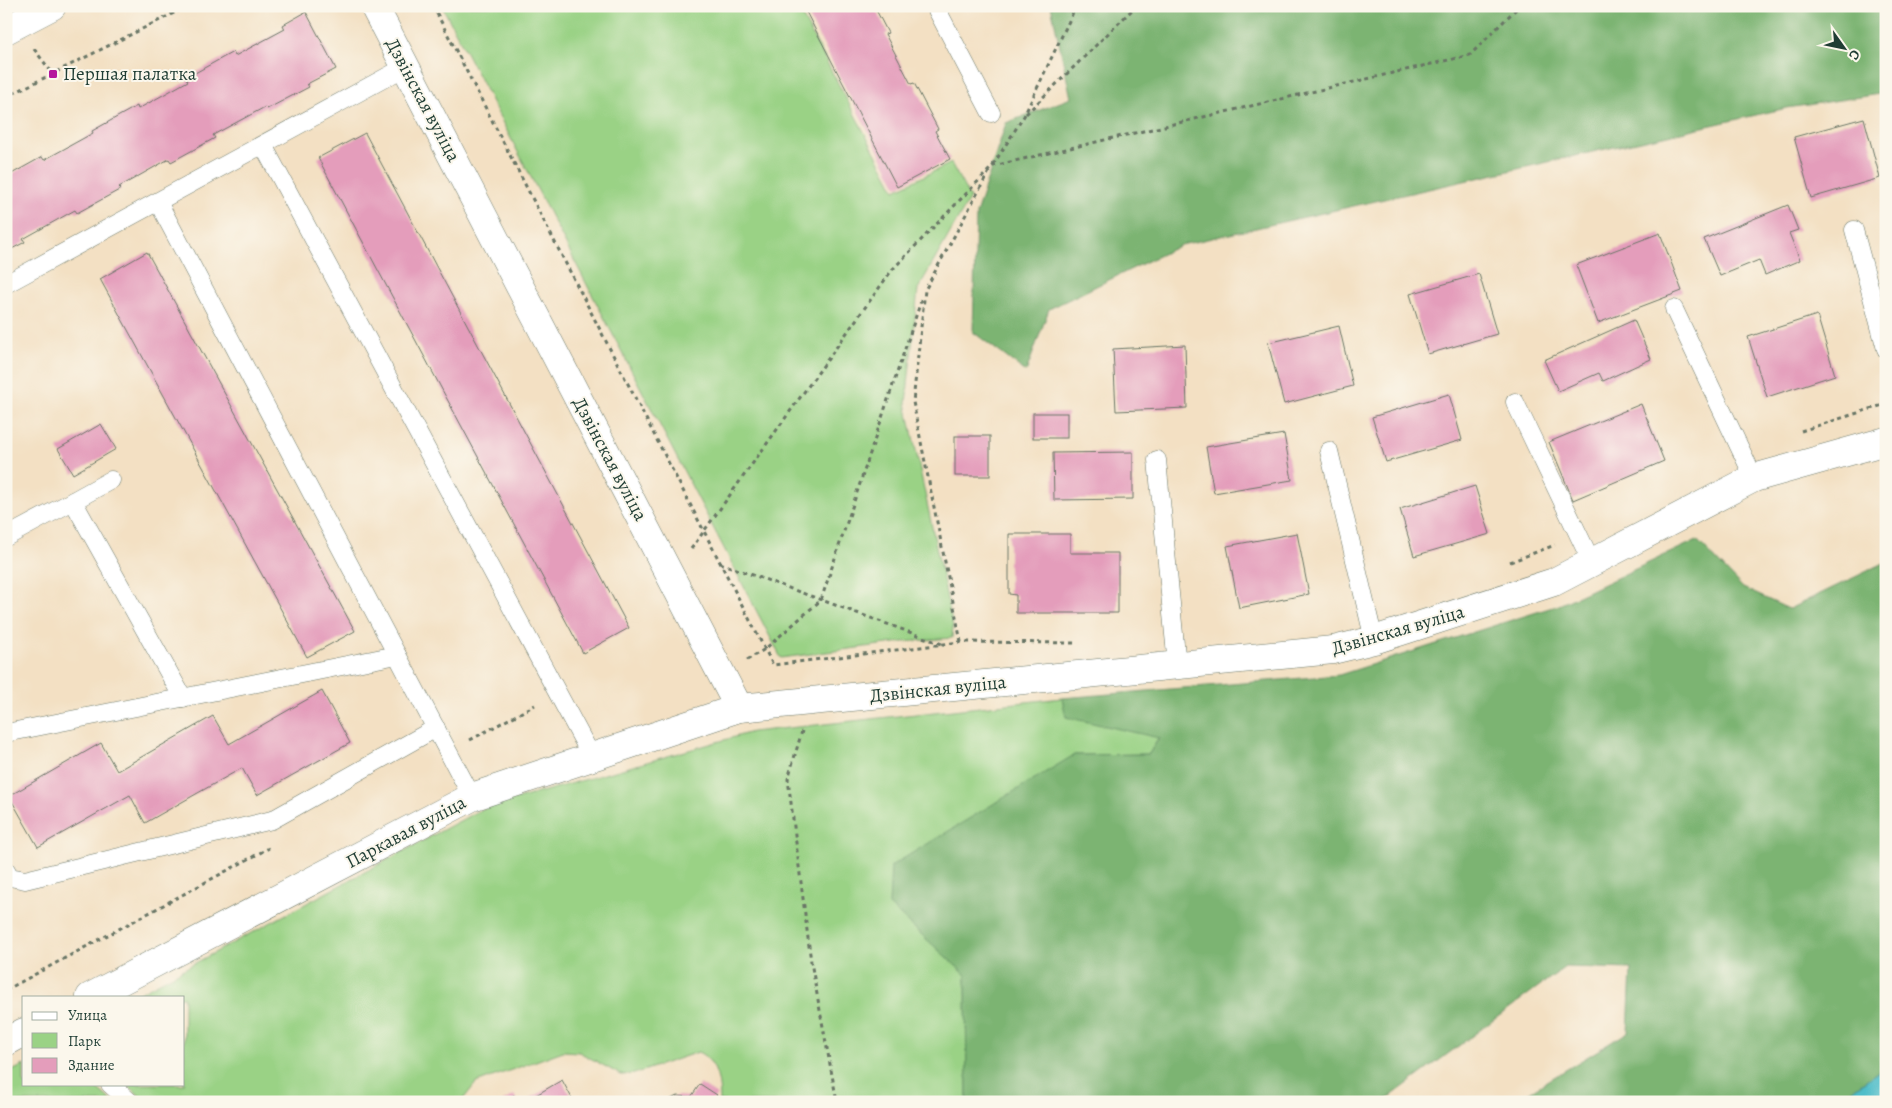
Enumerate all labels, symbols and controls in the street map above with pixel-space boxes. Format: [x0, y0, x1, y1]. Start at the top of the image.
north arrow [1820, 22, 1870, 72]
street label: Дзвінская вуліца [379, 33, 467, 167]
text: С [1844, 46, 1865, 64]
place label: Першая палатка [63, 61, 197, 87]
marker: Першая палатка [47, 68, 59, 80]
street label: Дзвінская вуліца [566, 392, 654, 526]
street label: Дзвінская вуліца [1329, 599, 1468, 661]
street label: Дзвінская вуліца [869, 669, 1008, 709]
street label: Паркавая вуліца [341, 789, 471, 875]
legend [22, 996, 185, 1086]
text: Улица [68, 1005, 107, 1025]
text: Парк [68, 1031, 101, 1051]
text: Здание [68, 1055, 115, 1075]

